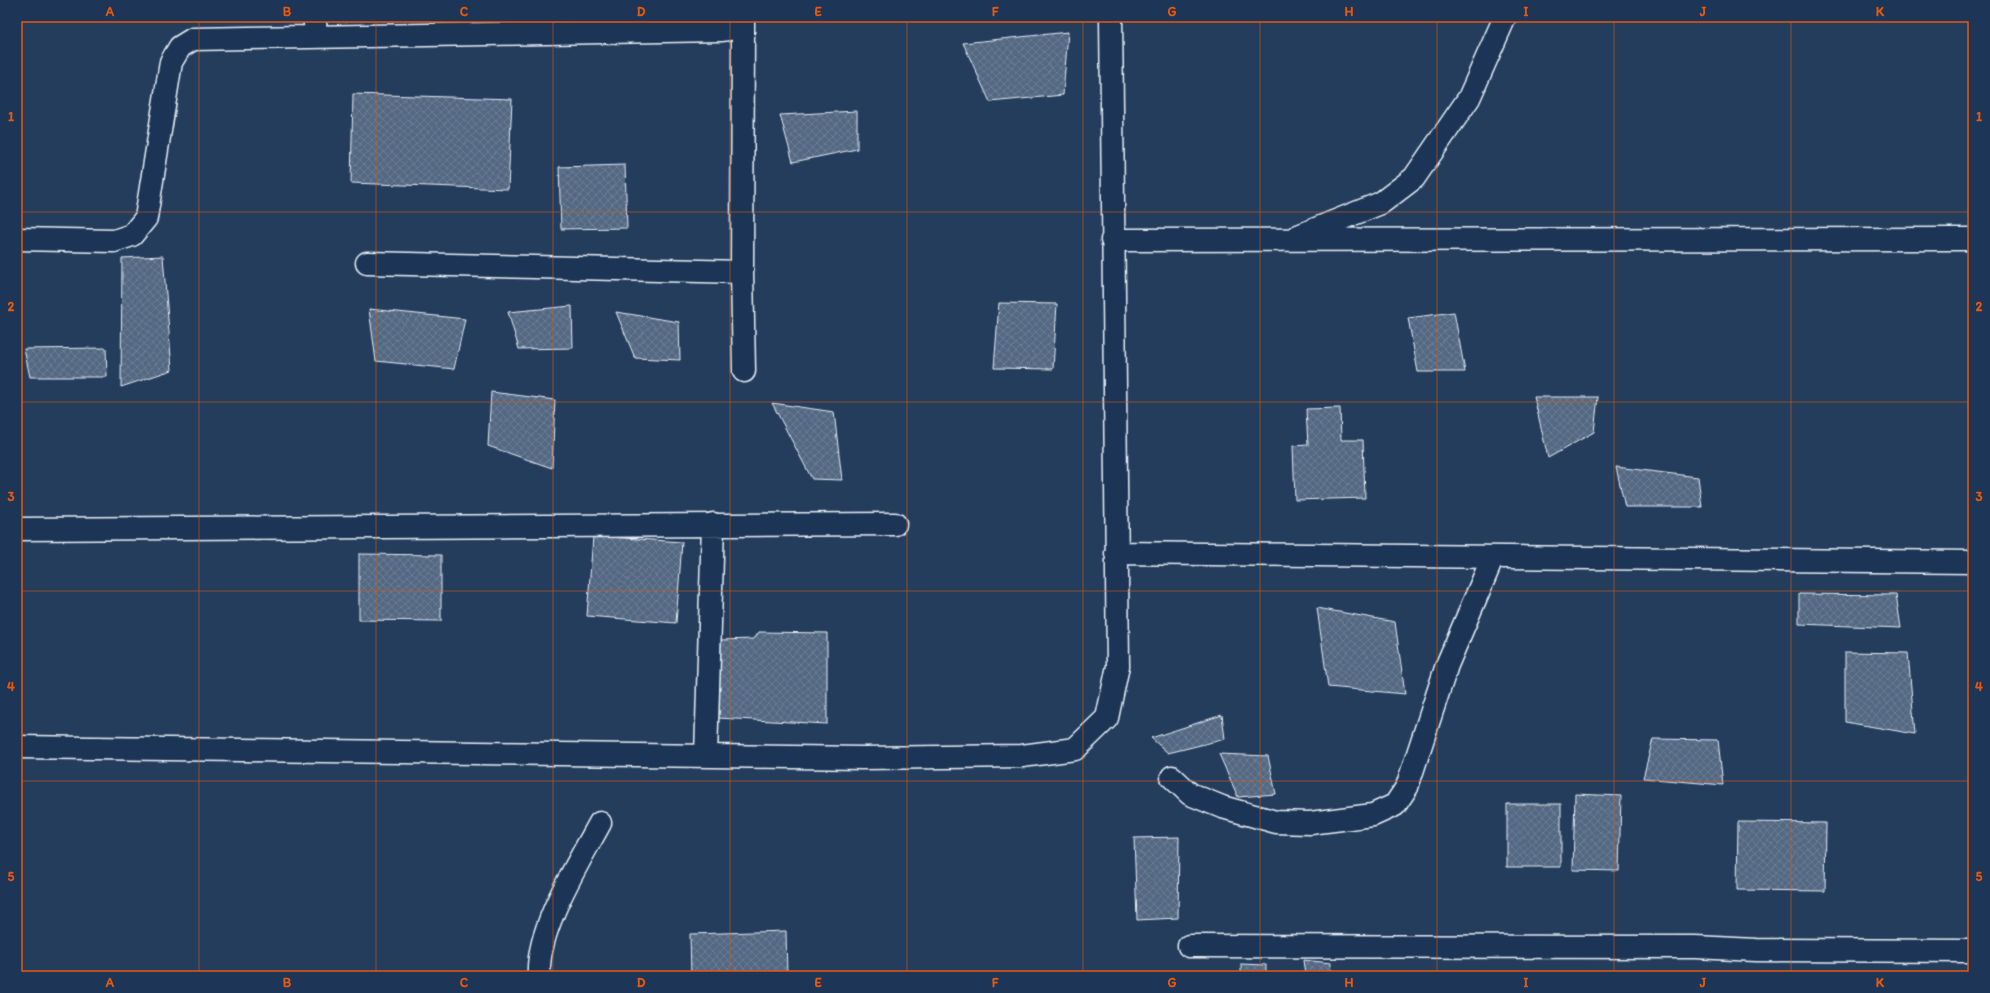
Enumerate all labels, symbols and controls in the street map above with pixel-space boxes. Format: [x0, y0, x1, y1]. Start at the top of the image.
text: A [105, 4, 115, 19]
text: B [283, 4, 292, 19]
text: C [460, 4, 469, 19]
text: D [637, 4, 646, 19]
text: E [814, 4, 822, 19]
text: F [992, 4, 999, 19]
text: G [1168, 4, 1177, 19]
text: H [1345, 4, 1354, 19]
text: I [1524, 4, 1529, 19]
text: J [1699, 4, 1707, 19]
text: K [1876, 4, 1885, 19]
text: 1 [8, 109, 14, 124]
text: 1 [1976, 109, 1982, 124]
text: 2 [8, 299, 15, 314]
text: 2 [1976, 299, 1983, 314]
text: 3 [7, 489, 15, 504]
text: 3 [1975, 489, 1983, 504]
text: 4 [7, 679, 15, 694]
text: 4 [1975, 679, 1983, 694]
text: 5 [8, 869, 15, 884]
text: 5 [1976, 869, 1983, 884]
text: A [105, 975, 115, 990]
text: B [283, 975, 292, 990]
text: C [460, 975, 469, 990]
text: D [637, 975, 646, 990]
text: E [814, 975, 822, 990]
text: F [992, 975, 999, 990]
text: G [1168, 975, 1177, 990]
text: H [1345, 975, 1354, 990]
text: I [1524, 975, 1529, 990]
text: J [1699, 975, 1707, 990]
text: K [1876, 975, 1885, 990]

